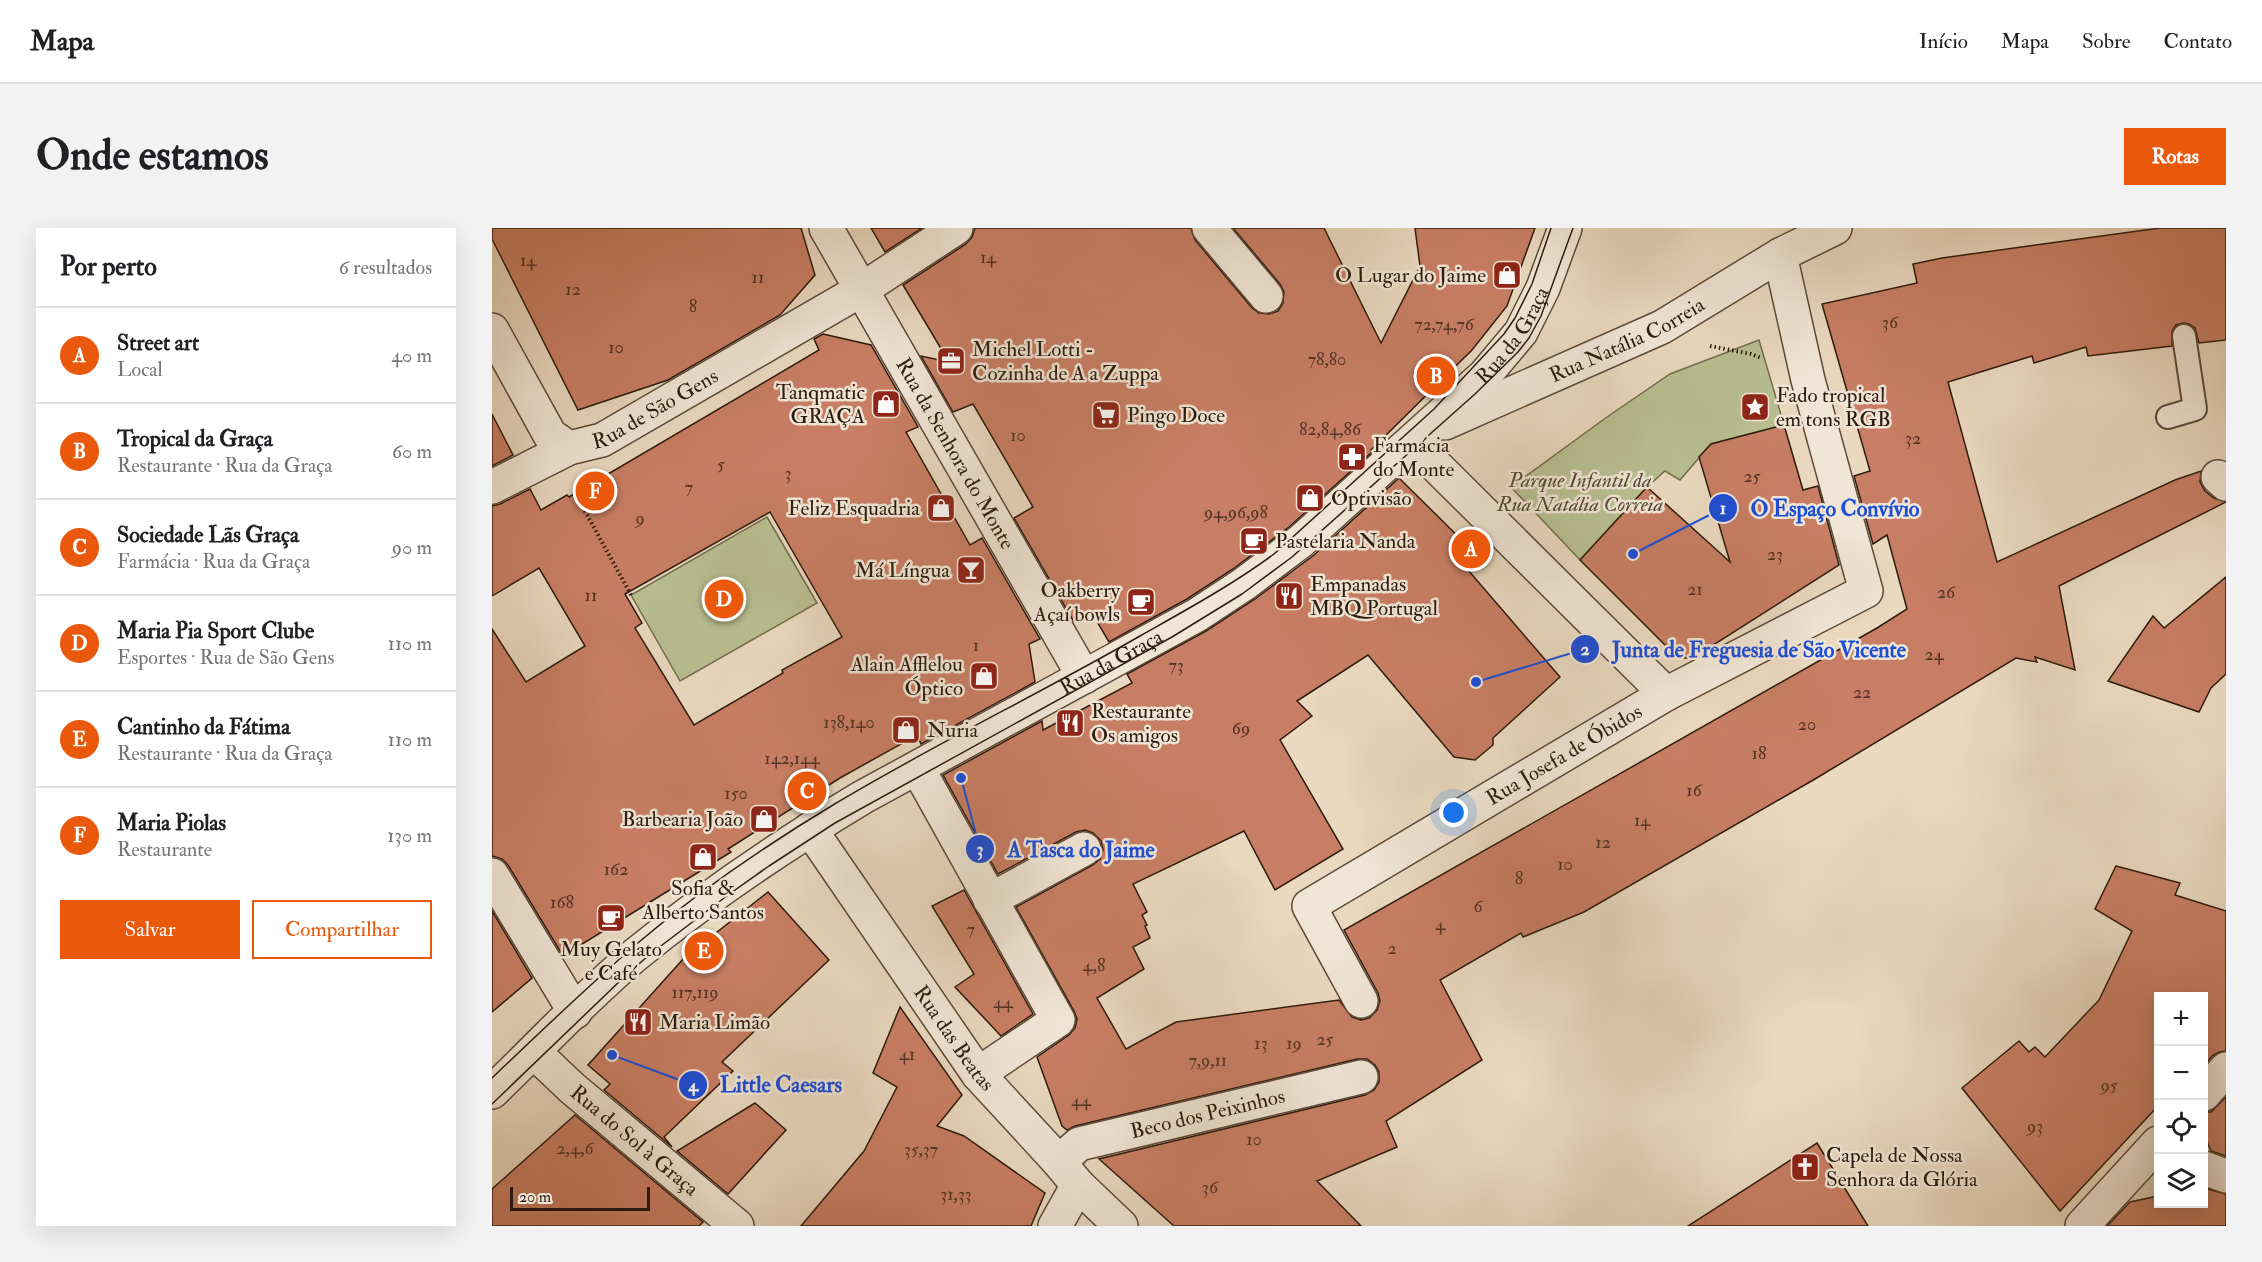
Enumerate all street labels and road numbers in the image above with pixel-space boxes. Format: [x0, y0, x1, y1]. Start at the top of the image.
street label: Rua da Graça [1470, 282, 1555, 391]
street label: Rua Natália Correia [1545, 291, 1710, 389]
street label: Rua da Senhora do Monte [890, 353, 1021, 554]
street label: Rua de São Gens [589, 362, 723, 455]
street label: Rua da Graça [1055, 623, 1167, 701]
street label: Rua Josefa de Óbidos [1481, 698, 1647, 811]
street label: Rua das Beatas [908, 980, 1000, 1097]
street label: Rua do Sol à Graça [565, 1079, 705, 1202]
street label: Beco dos Peixinhos [1128, 1082, 1287, 1145]

